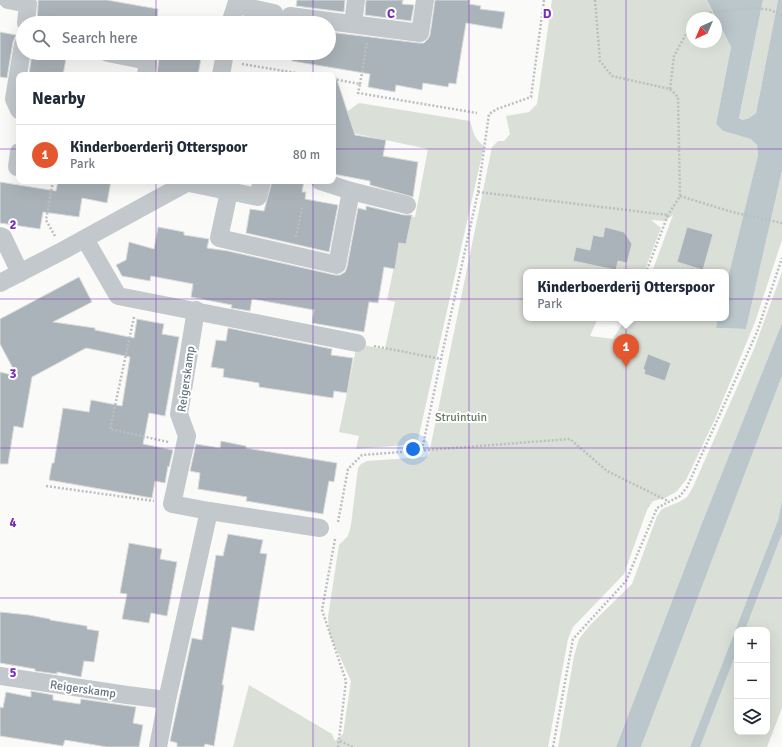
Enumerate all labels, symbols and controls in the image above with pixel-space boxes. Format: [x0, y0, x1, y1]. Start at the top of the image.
text: C [387, 6, 395, 22]
text: D [543, 6, 552, 22]
north arrow [686, 12, 722, 48]
search box [16, 16, 336, 60]
icon: search [30, 27, 52, 49]
text: Search here [62, 29, 138, 47]
text: Nearby [32, 88, 85, 109]
text: Kinderboerderij Otterspoor [70, 138, 248, 156]
text: 1 [41, 147, 49, 163]
text: 80 m [293, 147, 320, 163]
text: Park [70, 156, 95, 172]
text: 2 [9, 217, 17, 233]
popup [523, 269, 729, 321]
text: Kinderboerderij Otterspoor [537, 278, 715, 296]
text: Park [537, 296, 562, 312]
pin: 1 [613, 334, 639, 367]
street label: Reigerskamp [174, 345, 199, 413]
text: 3 [9, 366, 17, 382]
park label: Struintuin [435, 410, 487, 425]
your location [403, 439, 423, 459]
text: 4 [9, 515, 17, 531]
map controls [734, 627, 770, 735]
button: + [734, 627, 770, 663]
button: − [734, 663, 770, 699]
text: 5 [9, 665, 17, 681]
street label: Reigerskamp [49, 677, 117, 702]
button: layers [734, 699, 770, 735]

